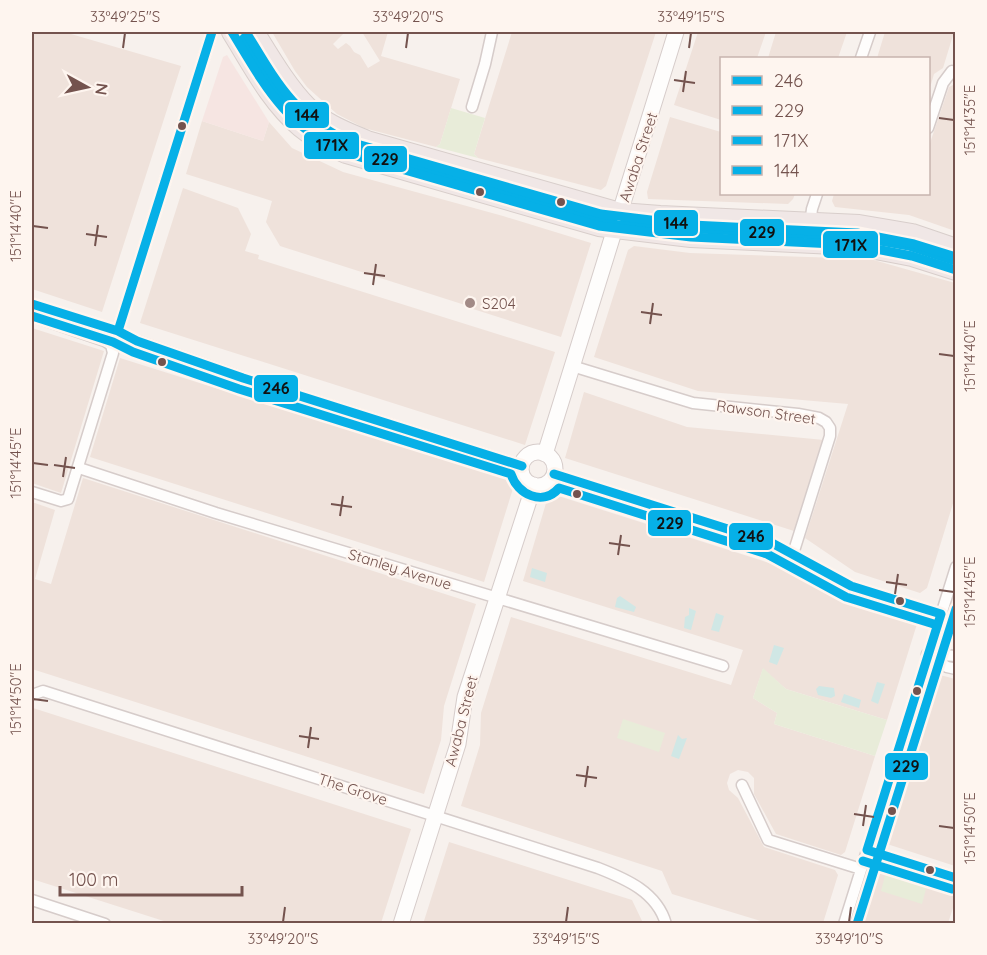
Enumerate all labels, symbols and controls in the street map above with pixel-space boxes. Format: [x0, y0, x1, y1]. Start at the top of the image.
text: 33°49'25"S [90, 7, 160, 26]
text: 33°49'20"S [373, 7, 443, 26]
text: 33°49'15"S [657, 7, 725, 26]
north arrow [57, 57, 117, 117]
legend [720, 57, 930, 195]
text: 246 [774, 69, 803, 92]
text: N [91, 82, 113, 96]
text: 151°14'35"E [960, 85, 979, 155]
text: 229 [774, 99, 804, 122]
line badge: 144 [284, 101, 330, 129]
text: 144 [294, 105, 320, 125]
street label: Awaba Street [615, 110, 661, 204]
unlabelled marker [176, 120, 188, 132]
text: 171X [774, 129, 808, 152]
line badge: 171X [303, 131, 360, 160]
text: 171X [316, 135, 348, 155]
line badge: 229 [363, 145, 408, 173]
text: 229 [371, 149, 399, 169]
text: 144 [774, 159, 799, 182]
unlabelled marker [474, 186, 486, 198]
text: 151°14'40"E [6, 190, 25, 262]
unlabelled marker [555, 196, 567, 208]
line badge: 144 [653, 209, 699, 237]
text: 144 [663, 213, 689, 233]
line badge: 229 [739, 218, 785, 247]
text: 229 [748, 222, 776, 242]
line badge: 171X [822, 230, 879, 259]
text: 171X [835, 235, 867, 255]
place label: S204 [482, 294, 516, 313]
marker: S204 [463, 296, 477, 310]
text: 151°14'40"E [960, 320, 979, 392]
unlabelled marker [156, 356, 168, 368]
line badge: 246 [253, 374, 299, 403]
text: 246 [262, 378, 290, 398]
street label: Rawson Street [715, 396, 817, 428]
text: 151°14'45"E [6, 428, 25, 498]
unlabelled marker [571, 488, 583, 500]
line badge: 229 [647, 509, 692, 537]
text: 229 [656, 513, 684, 533]
line badge: 246 [728, 522, 774, 551]
text: 246 [737, 526, 765, 546]
street label: Stanley Avenue [346, 544, 454, 594]
text: 151°14'45"E [960, 557, 979, 627]
unlabelled marker [894, 595, 906, 607]
text: 151°14'50"E [6, 663, 25, 735]
street label: Awaba Street [440, 673, 482, 769]
unlabelled marker [911, 685, 923, 697]
line badge: 229 [884, 752, 929, 781]
text: 229 [892, 756, 920, 776]
street label: The Grove [316, 769, 390, 809]
text: 151°14'50"E [960, 792, 979, 864]
unlabelled marker [886, 805, 898, 817]
scale bar [60, 859, 242, 897]
unlabelled marker [924, 864, 936, 876]
text: 100 m [69, 868, 118, 891]
text: 33°49'20"S [248, 929, 318, 948]
text: 33°49'15"S [532, 929, 600, 948]
text: 33°49'10"S [815, 929, 883, 948]

